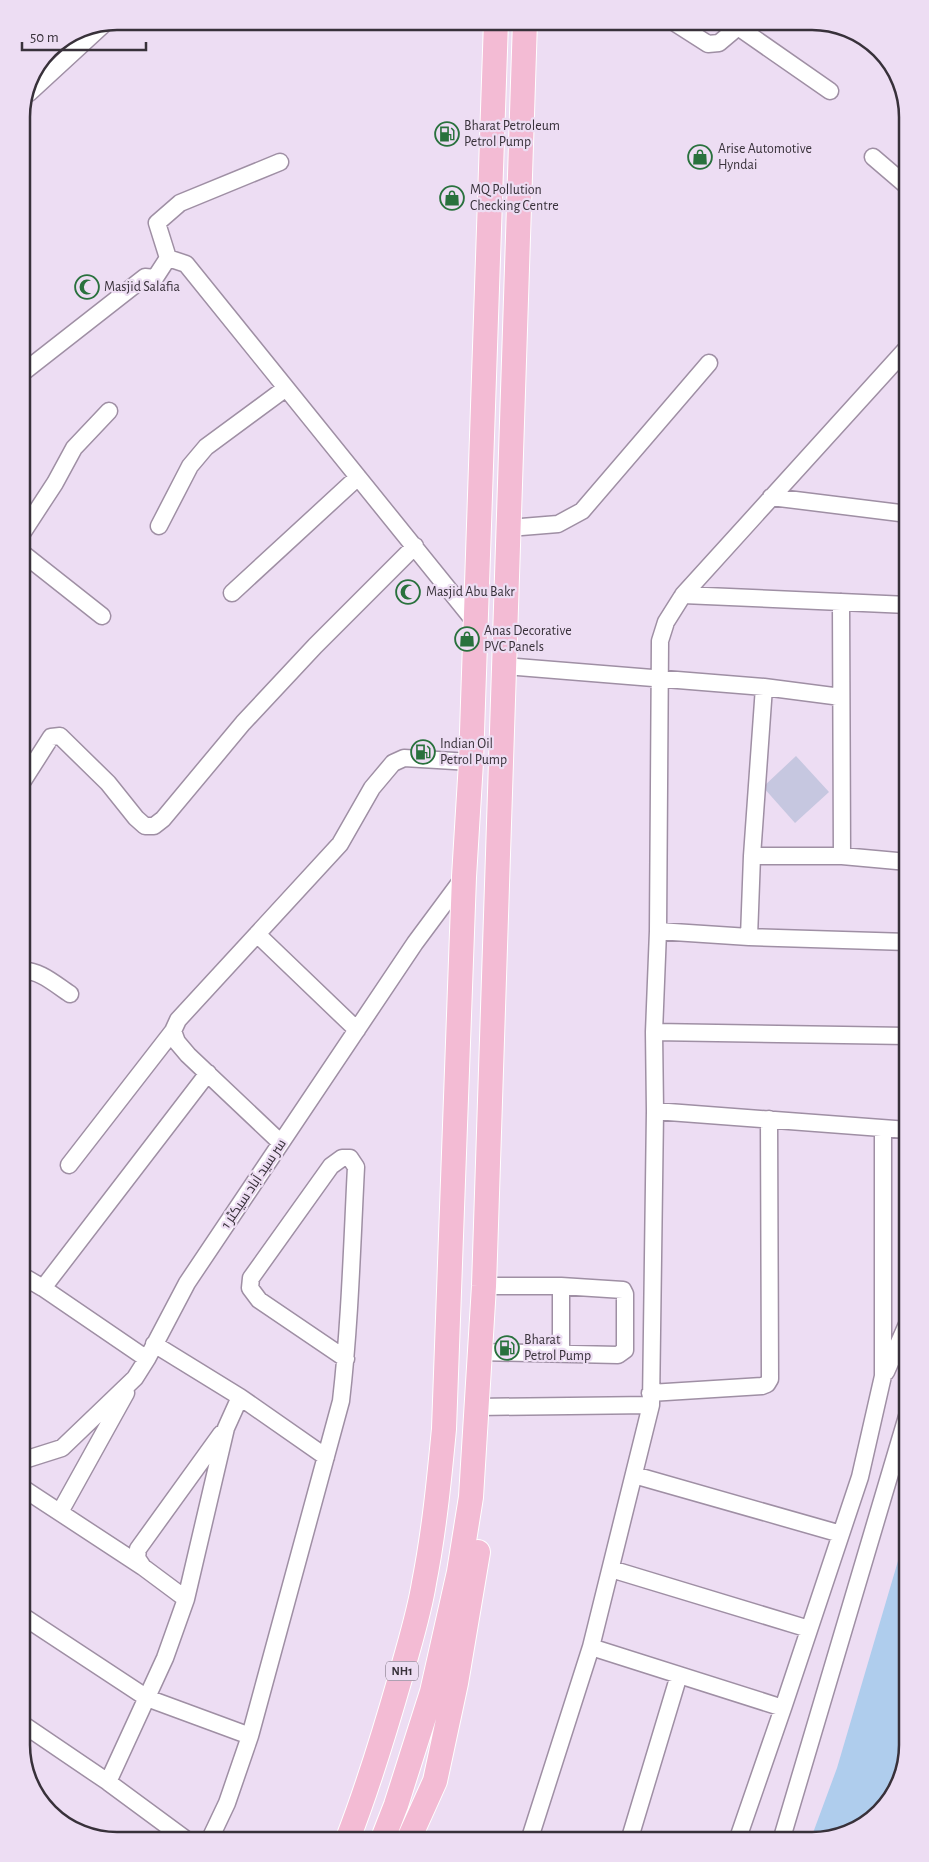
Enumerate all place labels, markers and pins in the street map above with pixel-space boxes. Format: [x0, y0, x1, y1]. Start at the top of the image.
place label: Bharat Petroleum Petrol Pump [464, 119, 560, 149]
fuel station icon: Bharat Petroleum Petrol Pump [434, 121, 460, 147]
place label: Arise Automotive Hyndai [718, 142, 812, 172]
shop icon: Arise Automotive Hyndai [687, 144, 713, 170]
place label: MQ Pollution Checking Centre [470, 183, 559, 213]
shop icon: MQ Pollution Checking Centre [439, 185, 465, 211]
mosque icon: Masjid Salafia [74, 274, 100, 300]
place label: Masjid Salafia [104, 280, 181, 294]
mosque icon: Masjid Abu Bakr [395, 579, 421, 605]
place label: Masjid Abu Bakr [426, 585, 515, 599]
place label: Anas Decorative PVC Panels [484, 624, 572, 654]
shop icon: Anas Decorative PVC Panels [454, 626, 480, 652]
place label: Indian Oil Petrol Pump [440, 737, 507, 767]
fuel station icon: Indian Oil Petrol Pump [410, 739, 436, 765]
place label: Bharat Petrol Pump [524, 1333, 591, 1363]
fuel station icon: Bharat Petrol Pump [494, 1335, 520, 1361]

